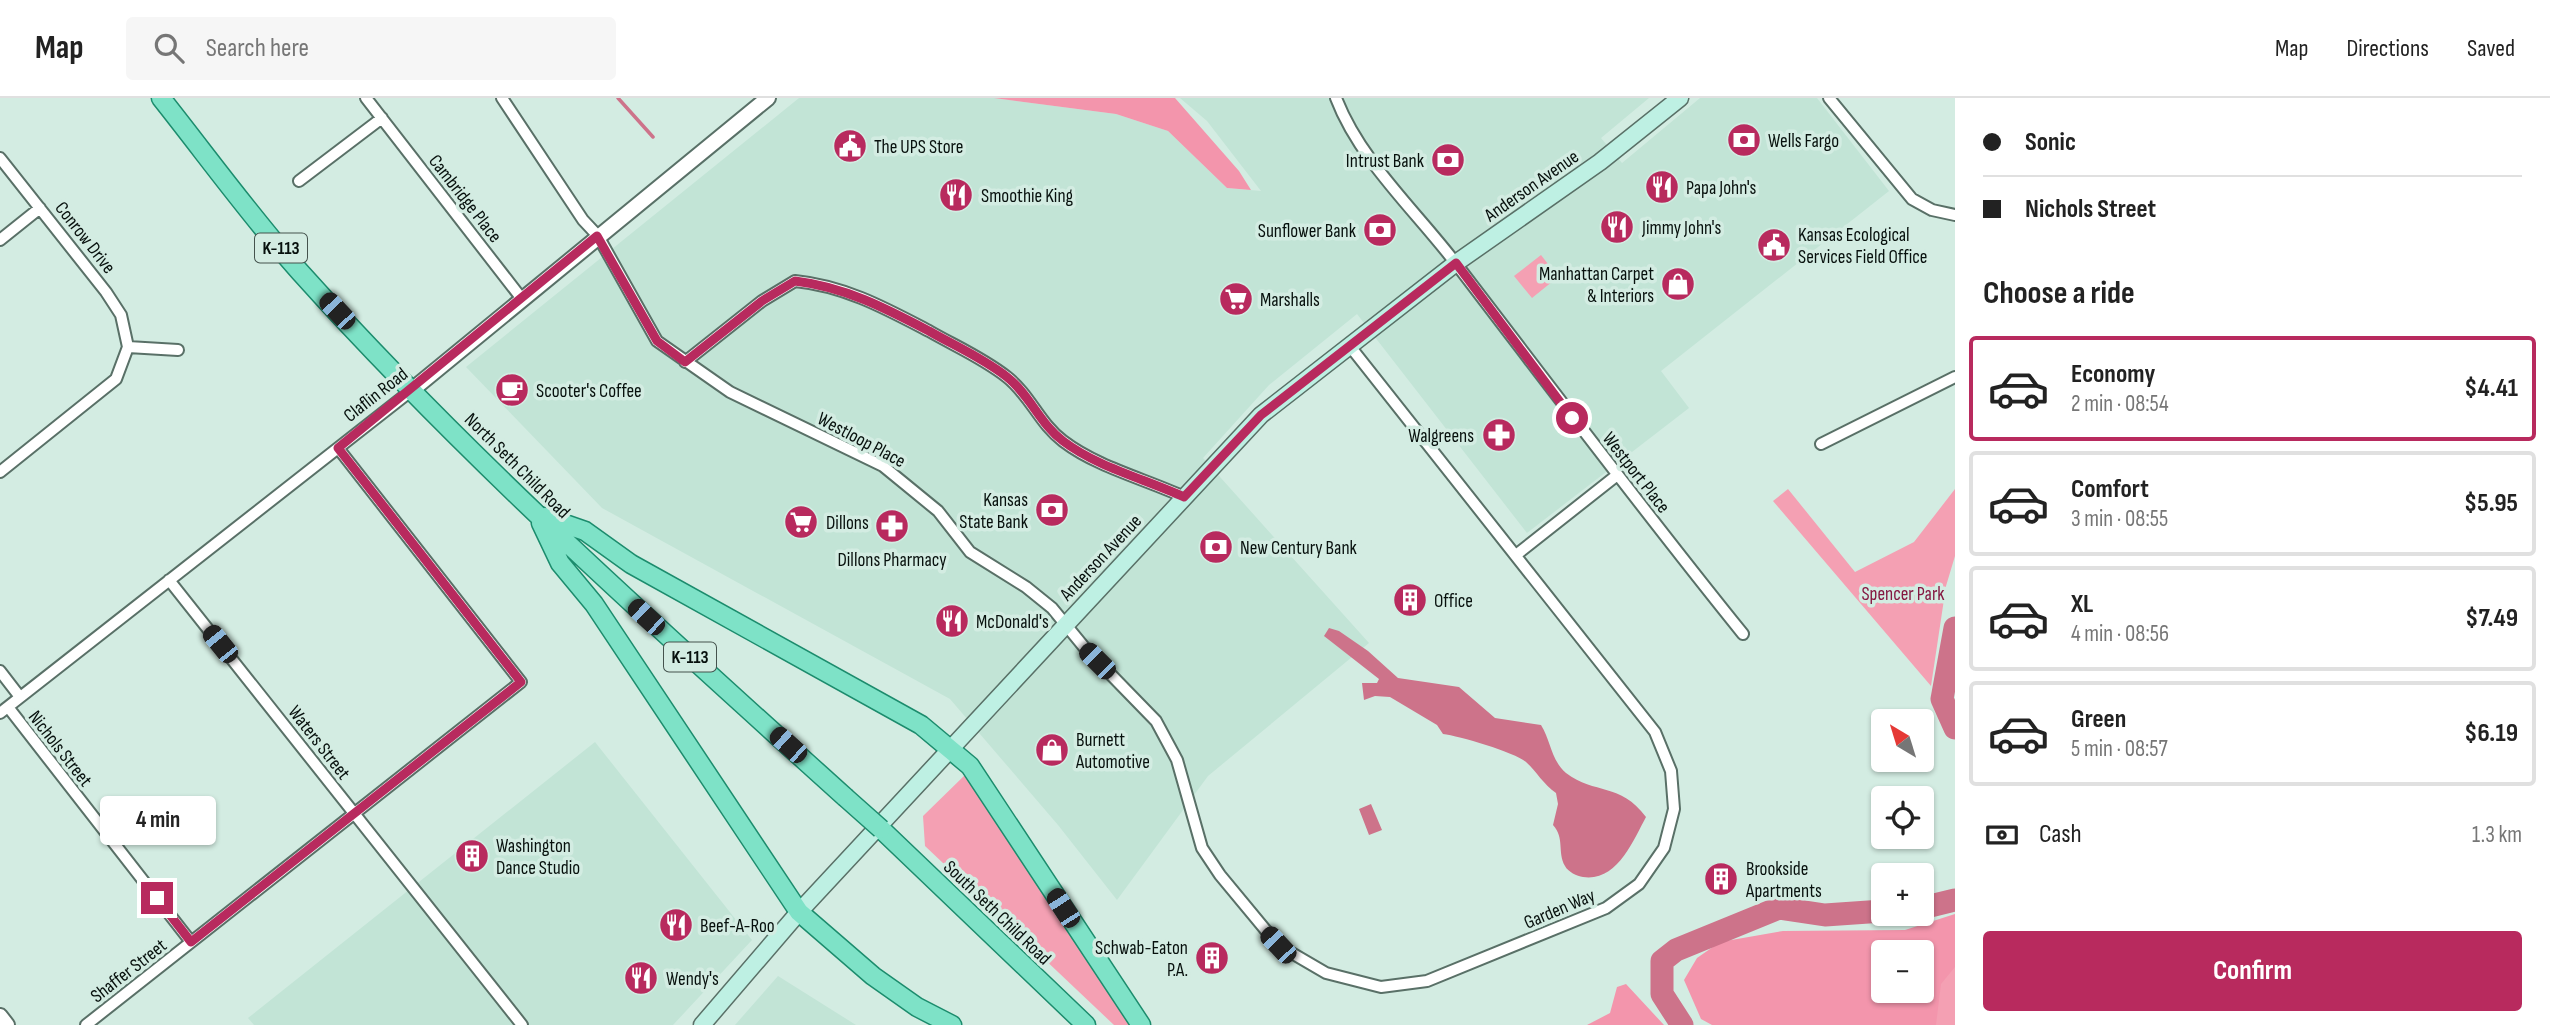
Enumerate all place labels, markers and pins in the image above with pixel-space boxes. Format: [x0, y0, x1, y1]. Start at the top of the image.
bank icon: Wells Fargo [1725, 121, 1763, 159]
public building icon: The UPS Store [831, 127, 869, 165]
place label: Wells Fargo [1768, 130, 1839, 153]
place label: The UPS Store [874, 136, 963, 159]
bank icon: Intrust Bank [1429, 141, 1467, 179]
place label: Intrust Bank [1346, 150, 1425, 173]
restaurant icon: Papa John's [1643, 168, 1681, 206]
restaurant icon: Smoothie King [937, 176, 975, 214]
place label: Papa John's [1686, 177, 1757, 200]
place label: Smoothie King [981, 185, 1074, 208]
restaurant icon: Jimmy John's [1598, 208, 1636, 246]
bank icon: Sunflower Bank [1361, 211, 1399, 249]
place label: Jimmy John's [1641, 217, 1721, 240]
place label: Sunflower Bank [1258, 220, 1357, 243]
place label: Kansas Ecological Services Field Office [1798, 224, 1927, 269]
public building icon: Kansas Ecological Services Field Office [1755, 226, 1793, 264]
place label: Manhattan Carpet & Interiors [1539, 263, 1654, 308]
shop icon: Manhattan Carpet & Interiors [1659, 265, 1697, 303]
supermarket icon: Marshalls [1217, 280, 1255, 318]
place label: Marshalls [1260, 289, 1320, 312]
cafe icon: Scooter's Coffee [493, 371, 531, 409]
place label: Scooter's Coffee [536, 380, 642, 403]
pharmacy icon: Walgreens [1480, 416, 1518, 454]
place label: Walgreens [1408, 425, 1474, 448]
place label: Kansas State Bank [959, 489, 1029, 534]
bank icon: Kansas State Bank [1033, 491, 1071, 529]
supermarket icon: Dillons [782, 503, 820, 541]
pharmacy icon: Dillons Pharmacy [873, 507, 911, 545]
place label: Dillons [826, 512, 869, 535]
bank icon: New Century Bank [1197, 528, 1235, 566]
place label: New Century Bank [1240, 537, 1358, 560]
place label: Dillons Pharmacy [837, 549, 947, 572]
building icon: Office [1391, 581, 1429, 619]
place label: Office [1434, 590, 1473, 613]
restaurant icon: McDonald's [933, 602, 971, 640]
place label: McDonald's [976, 611, 1049, 634]
place label: Burnett Automotive [1075, 729, 1150, 774]
shop icon: Burnett Automotive [1033, 731, 1071, 769]
place label: Washington Dance Studio [496, 835, 580, 880]
building icon: Washington Dance Studio [453, 837, 491, 875]
place label: Brookside Apartments [1745, 858, 1822, 903]
building icon: Brookside Apartments [1702, 860, 1740, 898]
restaurant icon: Beef-A-Roo [657, 906, 695, 944]
place label: Beef-A-Roo [700, 915, 775, 938]
place label: Schwab-Eaton P.A. [1095, 937, 1188, 982]
building icon: Schwab-Eaton P.A. [1193, 939, 1231, 977]
restaurant icon: Wendy's [622, 959, 660, 997]
place label: Wendy's [666, 968, 719, 991]

